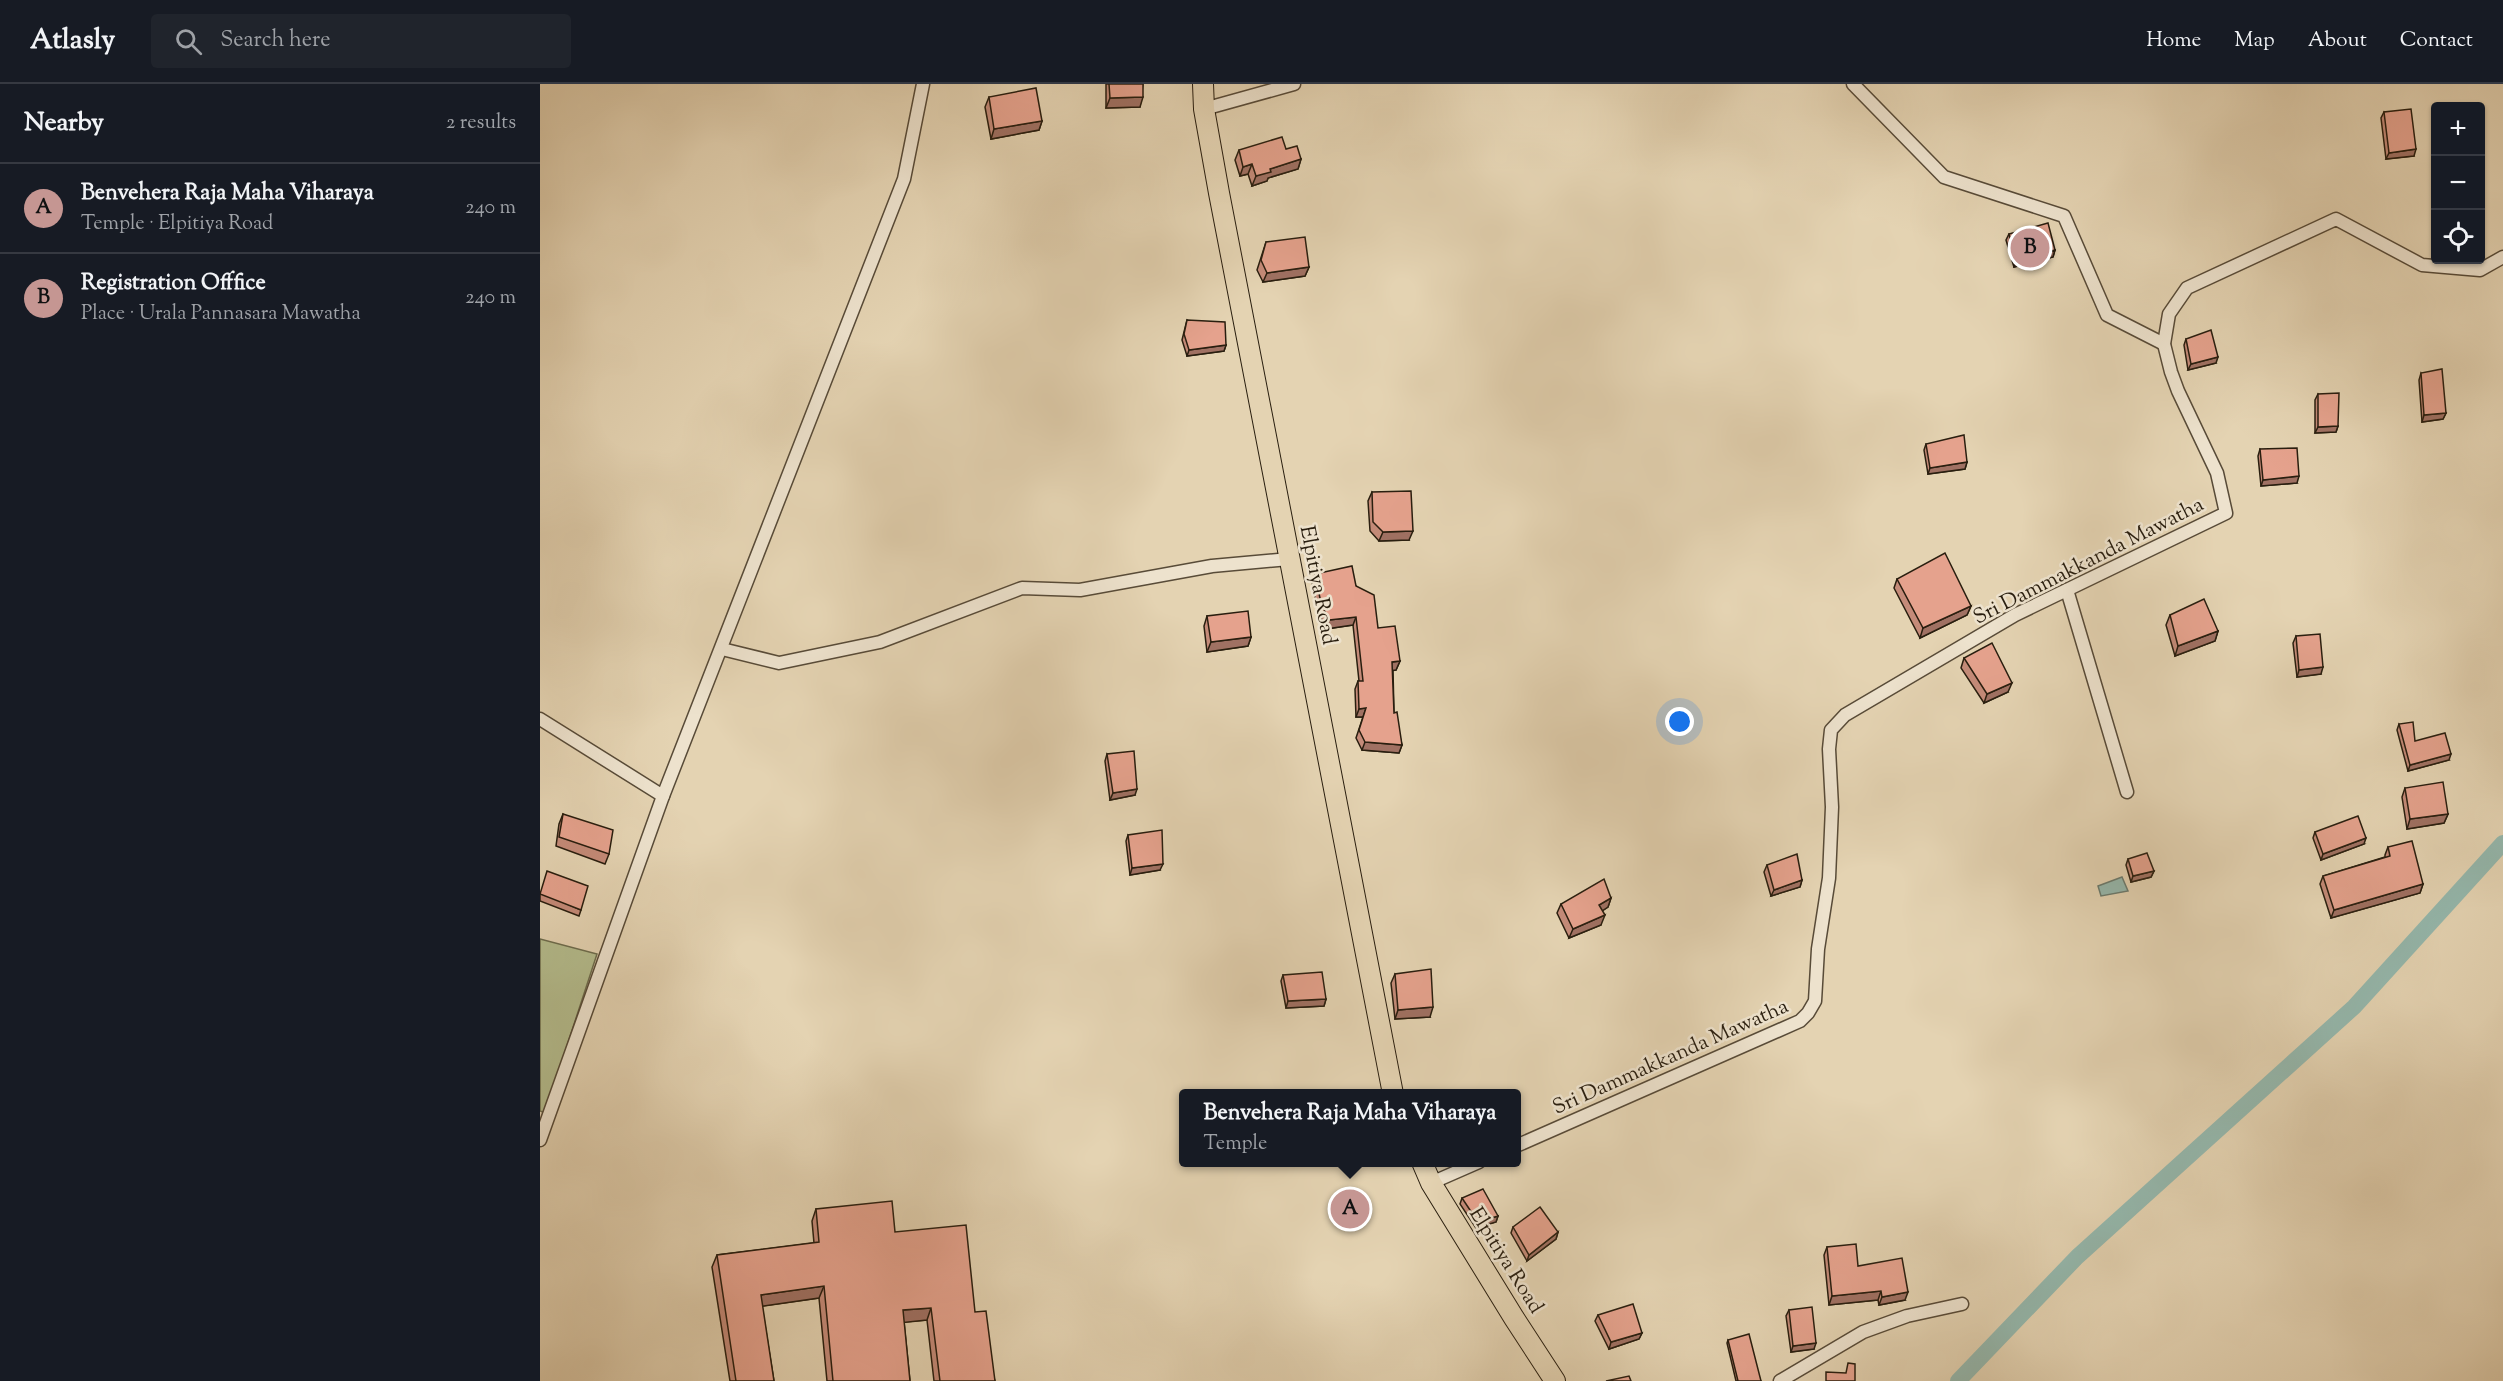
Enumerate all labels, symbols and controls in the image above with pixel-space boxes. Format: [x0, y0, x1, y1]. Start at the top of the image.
search box [151, 14, 571, 68]
text: Atlasly [30, 21, 115, 61]
icon: search [172, 25, 205, 58]
text: Search here [220, 25, 331, 57]
text: Home [2146, 26, 2201, 56]
text: Map [2234, 26, 2275, 56]
text: About [2308, 26, 2367, 56]
text: Contact [2400, 26, 2473, 56]
map controls [2431, 102, 2485, 264]
button: + [2431, 102, 2485, 156]
text: Nearby [24, 105, 104, 142]
text: 2 results [446, 109, 516, 138]
button: − [2431, 156, 2485, 210]
text: Benvehera Raja Maha Viharaya [81, 178, 374, 210]
text: A [35, 194, 52, 223]
text: 240 m [465, 194, 516, 223]
text: Temple · Elpitiya Road [81, 210, 273, 239]
button: locate [2431, 210, 2485, 264]
pin: B [2010, 226, 2050, 270]
text: Registration Offfice [81, 268, 266, 300]
text: B [37, 284, 50, 313]
text: 240 m [465, 284, 516, 313]
text: Place · Urala Pannasara Mawatha [81, 300, 361, 329]
street label: Sri Dammakkanda Mawatha [1968, 490, 2210, 633]
street label: Elpitiya Road [1291, 523, 1343, 648]
your location [1665, 707, 1694, 736]
street label: Sri Dammakkanda Mawatha [1548, 992, 1794, 1123]
popup [1179, 1089, 1521, 1167]
text: Benvehera Raja Maha Viharaya [1204, 1098, 1496, 1130]
text: Temple [1204, 1130, 1267, 1159]
pin: A [1330, 1186, 1370, 1232]
street label: Elpitiya Road [1461, 1202, 1550, 1320]

